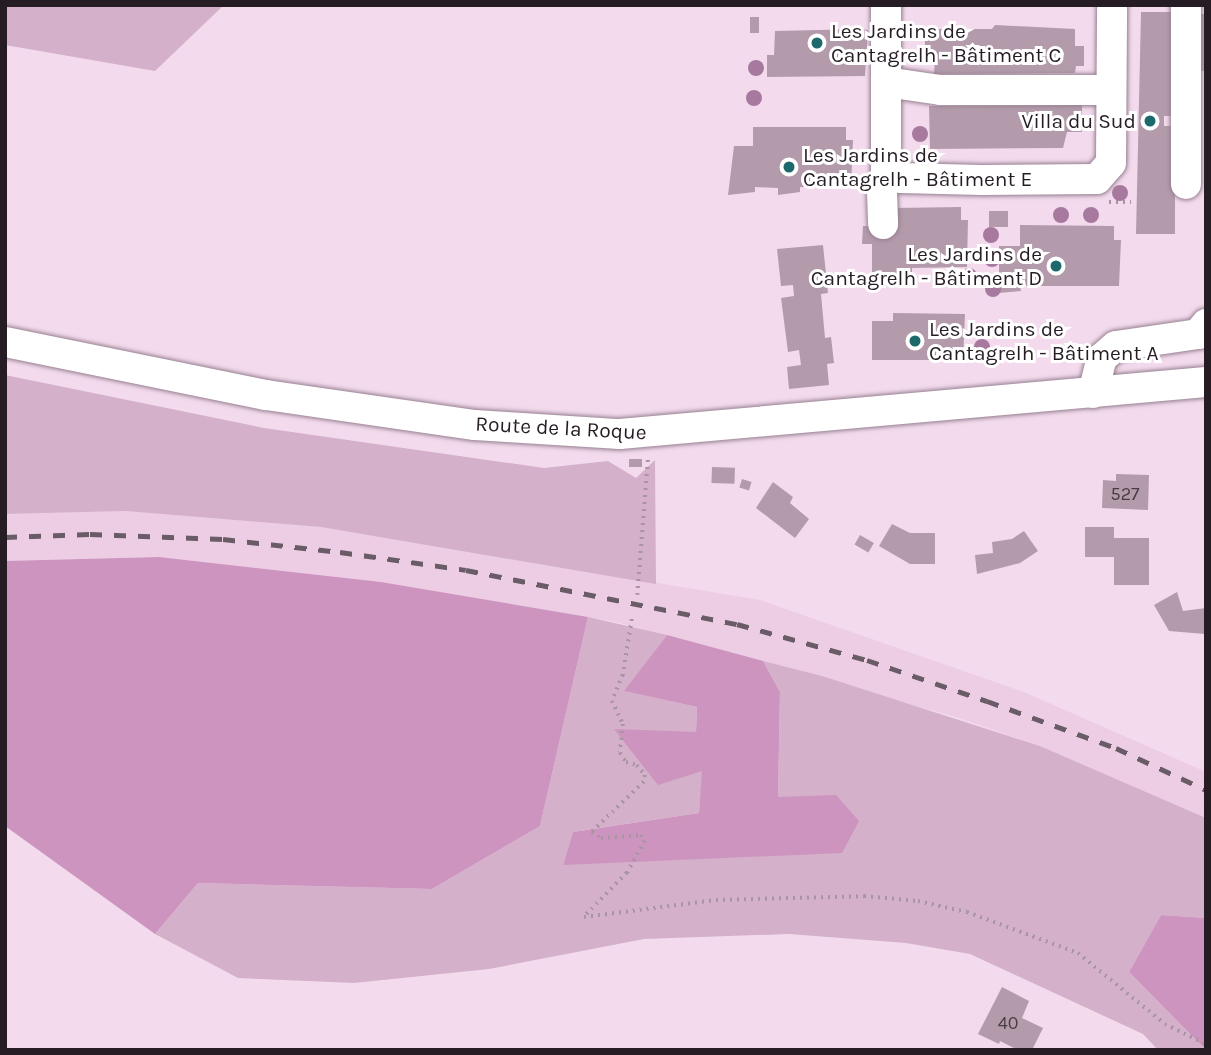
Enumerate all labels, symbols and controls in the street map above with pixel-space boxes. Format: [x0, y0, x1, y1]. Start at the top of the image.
place label: Les Jardins de Cantagrelh - Bâtiment C [831, 18, 1061, 68]
marker: Les Jardins de Cantagrelh - Bâtiment C [809, 35, 825, 51]
place label: Villa du Sud [1022, 108, 1136, 134]
marker: Villa du Sud [1142, 113, 1158, 129]
place label: Les Jardins de Cantagrelh - Bâtiment E [803, 142, 1032, 192]
marker: Les Jardins de Cantagrelh - Bâtiment E [781, 159, 797, 175]
place label: Les Jardins de Cantagrelh - Bâtiment D [811, 241, 1042, 291]
marker: Les Jardins de Cantagrelh - Bâtiment D [1048, 258, 1064, 274]
place label: Les Jardins de Cantagrelh - Bâtiment A [929, 316, 1158, 366]
marker: Les Jardins de Cantagrelh - Bâtiment A [907, 333, 923, 349]
street label: Route de la Roque [475, 411, 647, 445]
house number: 527 [1110, 483, 1140, 505]
house number: 40 [998, 1012, 1018, 1034]

